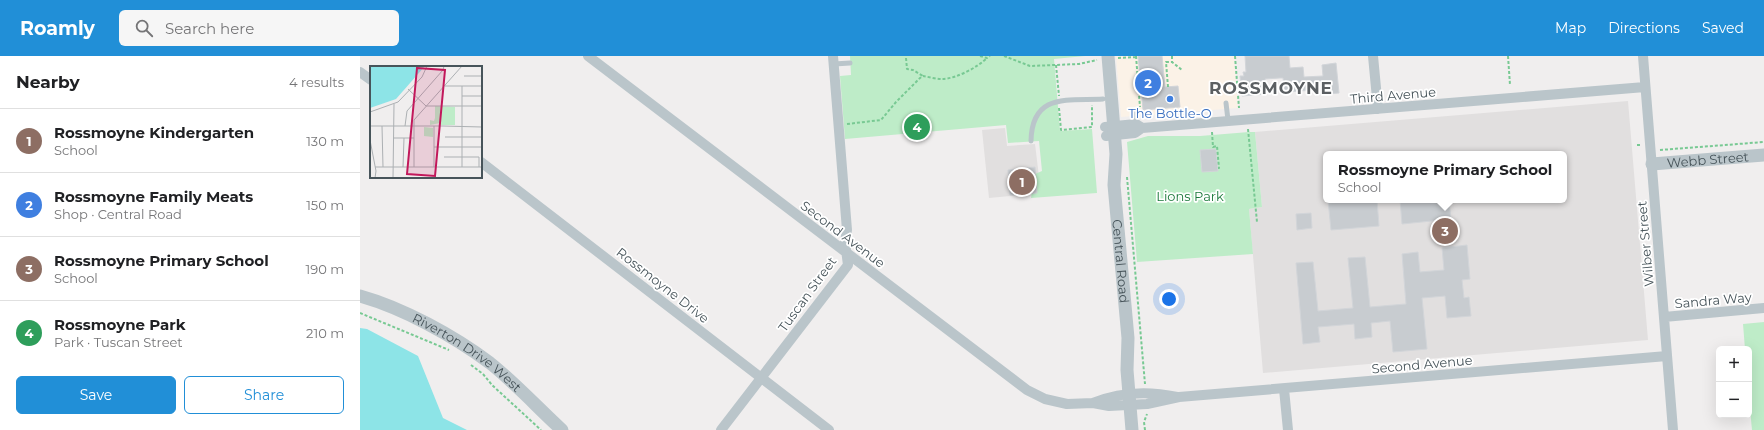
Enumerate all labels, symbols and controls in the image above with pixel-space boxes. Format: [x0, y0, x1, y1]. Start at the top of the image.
search box [119, 10, 399, 46]
text: Roamly [20, 17, 95, 40]
icon: search [133, 17, 155, 39]
text: Search here [165, 19, 254, 38]
text: Map [1555, 19, 1586, 37]
text: Directions [1608, 19, 1680, 37]
text: Saved [1702, 19, 1744, 37]
inset map [370, 66, 482, 178]
pin: 2 [1135, 68, 1161, 98]
text: Nearby [16, 72, 80, 92]
text: 4 results [289, 74, 344, 90]
district label: ROSSMOYNE [1209, 78, 1333, 98]
street label: Third Avenue [1349, 83, 1437, 107]
marker: The Bottle-O [1165, 94, 1175, 104]
place label: The Bottle-O [1128, 105, 1212, 121]
pin: 4 [904, 112, 930, 142]
text: Rossmoyne Kindergarten [54, 123, 254, 142]
text: 1 [26, 133, 32, 149]
text: 130 m [306, 133, 344, 149]
text: School [54, 142, 98, 158]
street label: Webb Street [1666, 148, 1749, 171]
popup [1323, 151, 1567, 203]
text: Rossmoyne Primary School [1338, 160, 1552, 179]
pin: 1 [1009, 167, 1035, 197]
text: School [1338, 179, 1381, 195]
text: Rossmoyne Family Meats [54, 187, 253, 206]
park label: Lions Park [1156, 188, 1224, 204]
text: 2 [25, 197, 33, 213]
text: 150 m [306, 197, 344, 213]
street label: Second Avenue [798, 197, 888, 271]
street label: Wilber Street [1633, 201, 1657, 287]
text: Shop · Central Road [54, 206, 182, 222]
pin: 3 [1432, 216, 1458, 246]
street label: Central Road [1109, 219, 1133, 304]
street label: Rossmoyne Drive [613, 244, 713, 326]
text: Rossmoyne Primary School [54, 251, 269, 270]
street label: Tuscan Street [774, 253, 840, 335]
text: 3 [25, 261, 33, 277]
text: 190 m [306, 261, 344, 277]
text: School [54, 270, 98, 286]
your location [1159, 289, 1179, 309]
street label: Sandra Way [1674, 289, 1753, 311]
street label: Riverton Drive West [410, 310, 525, 395]
text: Rossmoyne Park [54, 315, 186, 334]
text: 4 [25, 325, 33, 341]
text: 210 m [306, 325, 344, 341]
text: Park · Tuscan Street [54, 334, 183, 350]
map controls [1716, 346, 1752, 418]
button: + [1716, 346, 1752, 382]
street label: Second Avenue [1371, 352, 1473, 376]
button: Save [16, 376, 176, 414]
button: Share [184, 376, 344, 414]
button: − [1716, 382, 1752, 418]

